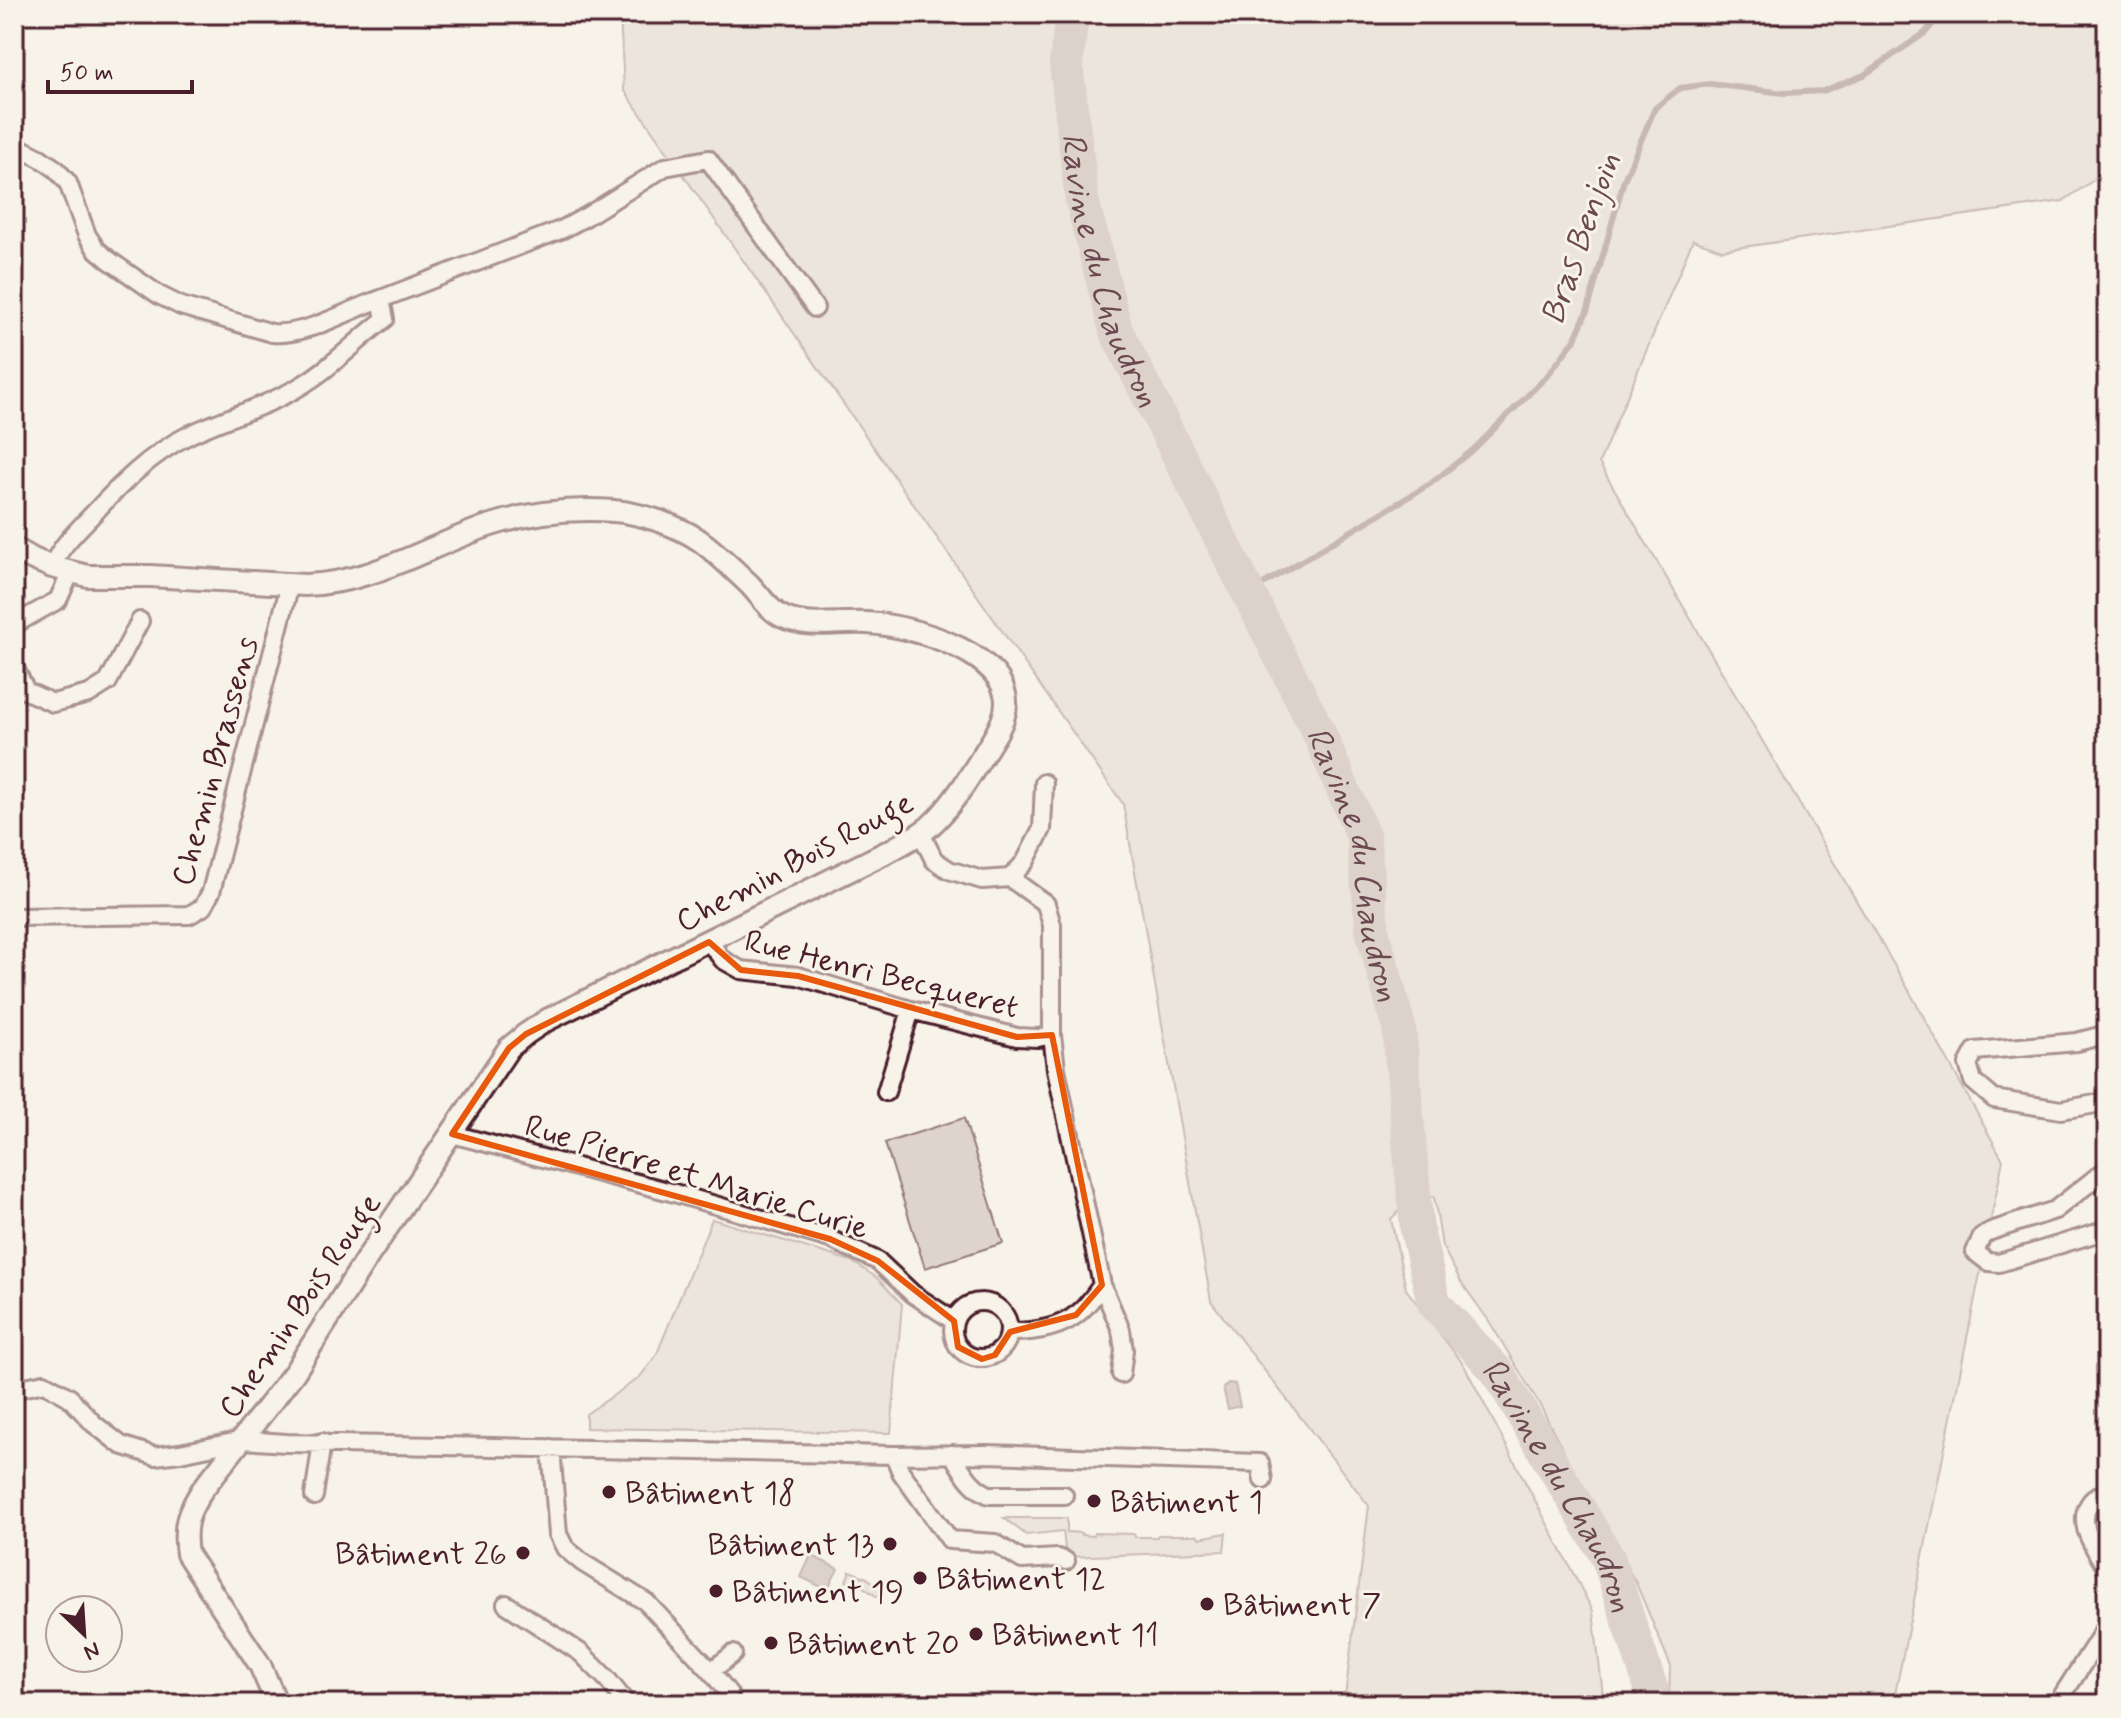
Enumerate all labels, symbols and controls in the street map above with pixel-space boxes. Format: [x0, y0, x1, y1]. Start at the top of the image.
scale bar [48, 44, 192, 94]
text: 50 m [60, 58, 114, 89]
water label: Ravine du Chaudron [1049, 131, 1171, 415]
water label: Bras Benjoin [1531, 147, 1632, 331]
street label: Chemin Brassens [163, 632, 269, 891]
water label: Ravine du Chaudron [1294, 720, 1411, 1007]
street label: Chemin Bois Rouge [669, 782, 922, 946]
street label: Rue Henri Becqueret [740, 921, 1023, 1029]
street label: Rue Pierre et Marie Curie [519, 1106, 873, 1250]
street label: Chemin Bois Rouge [210, 1185, 394, 1429]
water label: Ravine du Chaudron [1471, 1349, 1644, 1618]
place label: Bâtiment 18 [625, 1473, 796, 1515]
place label: Bâtiment 1 [1110, 1482, 1263, 1524]
marker: Bâtiment 18 [600, 1483, 618, 1501]
marker: Bâtiment 1 [1085, 1492, 1103, 1510]
place label: Bâtiment 13 [707, 1525, 874, 1567]
place label: Bâtiment 26 [335, 1534, 507, 1576]
marker: Bâtiment 13 [881, 1535, 899, 1553]
marker: Bâtiment 26 [514, 1544, 532, 1562]
place label: Bâtiment 12 [936, 1559, 1106, 1601]
marker: Bâtiment 12 [911, 1569, 929, 1587]
place label: Bâtiment 19 [732, 1572, 904, 1614]
marker: Bâtiment 19 [707, 1582, 725, 1600]
place label: Bâtiment 7 [1223, 1585, 1381, 1627]
north arrow [44, 1594, 124, 1674]
marker: Bâtiment 7 [1198, 1595, 1216, 1613]
place label: Bâtiment 11 [992, 1615, 1159, 1657]
place label: Bâtiment 20 [787, 1624, 960, 1666]
marker: Bâtiment 11 [967, 1625, 985, 1643]
marker: Bâtiment 20 [762, 1634, 780, 1652]
text: N [79, 1635, 104, 1666]

